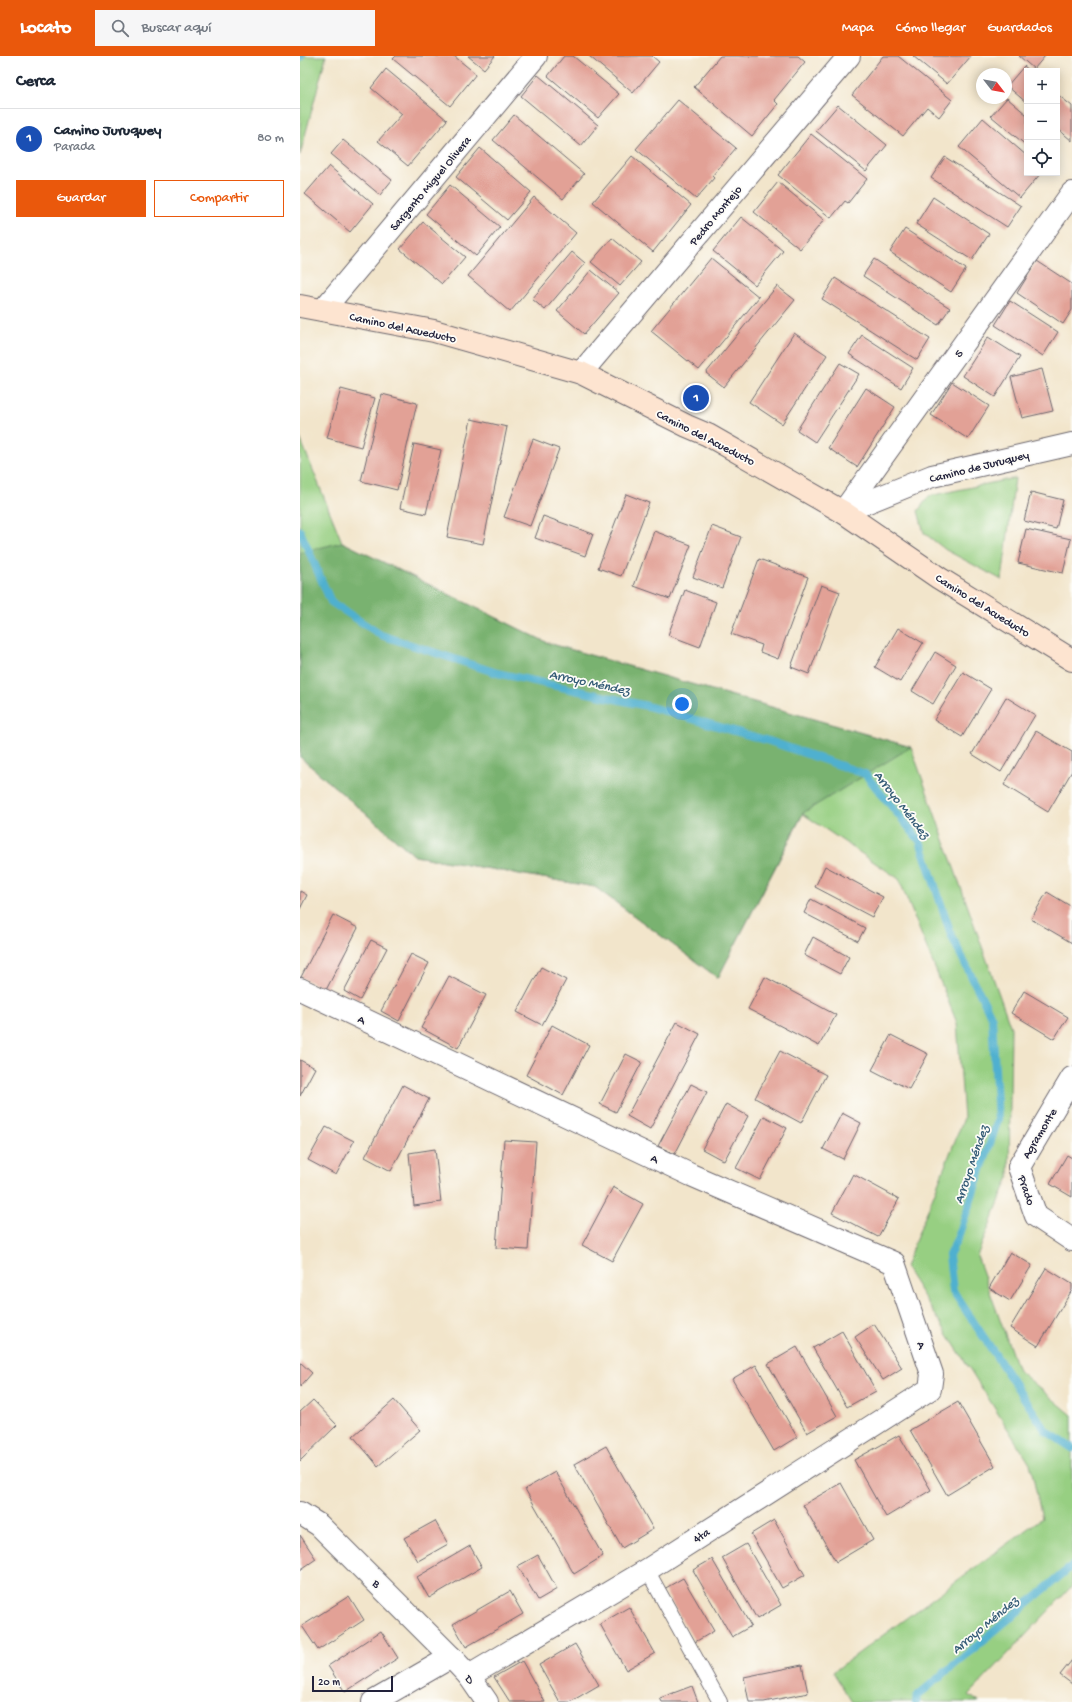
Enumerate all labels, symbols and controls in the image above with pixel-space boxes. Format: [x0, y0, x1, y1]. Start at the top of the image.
search box [95, 10, 375, 46]
text: Locato [20, 17, 71, 40]
icon: search [109, 17, 131, 39]
text: Buscar aquí [141, 19, 212, 37]
text: Mapa [842, 20, 874, 37]
text: Cómo llegar [896, 20, 965, 37]
text: Guardados [987, 20, 1052, 37]
north arrow [976, 68, 1012, 104]
map controls [1024, 68, 1060, 176]
button: + [1024, 68, 1060, 104]
text: Cerca [16, 72, 55, 92]
button: − [1024, 104, 1060, 140]
text: Camino Juruquey [54, 122, 161, 140]
text: 1 [26, 131, 32, 146]
text: 80 m [257, 131, 284, 146]
street label: Sargento Miguel Olivera [388, 134, 475, 234]
text: Parada [54, 140, 95, 155]
button: locate [1024, 140, 1060, 176]
button: Guardar [16, 180, 146, 217]
button: Compartir [154, 180, 284, 217]
street label: Pedro Montejo [687, 183, 746, 250]
street label: Camino del Acueducto [348, 311, 457, 347]
street label: 5 [952, 348, 967, 361]
pin: 1 [683, 383, 709, 413]
street label: Camino del Acueducto [654, 408, 757, 470]
street label: Camino de Juruquey [928, 449, 1031, 487]
street label: Camino del Acueducto [932, 572, 1032, 641]
water label: Arroyo Méndez [548, 668, 632, 700]
your location [672, 694, 692, 714]
water label: Arroyo Méndez [870, 769, 933, 843]
street label: A [355, 1013, 368, 1029]
street label: Agramonte [1020, 1106, 1062, 1162]
water label: Arroyo Méndez [952, 1122, 993, 1206]
street label: A [648, 1152, 661, 1168]
street label: Prado [1013, 1173, 1037, 1207]
street label: A [912, 1340, 928, 1352]
street label: 4ta [691, 1526, 713, 1547]
street label: B [368, 1577, 383, 1592]
water label: Arroyo Méndez [949, 1593, 1023, 1658]
street label: D [460, 1672, 476, 1688]
scale bar [312, 1674, 393, 1693]
text: 20 m [318, 1677, 340, 1689]

